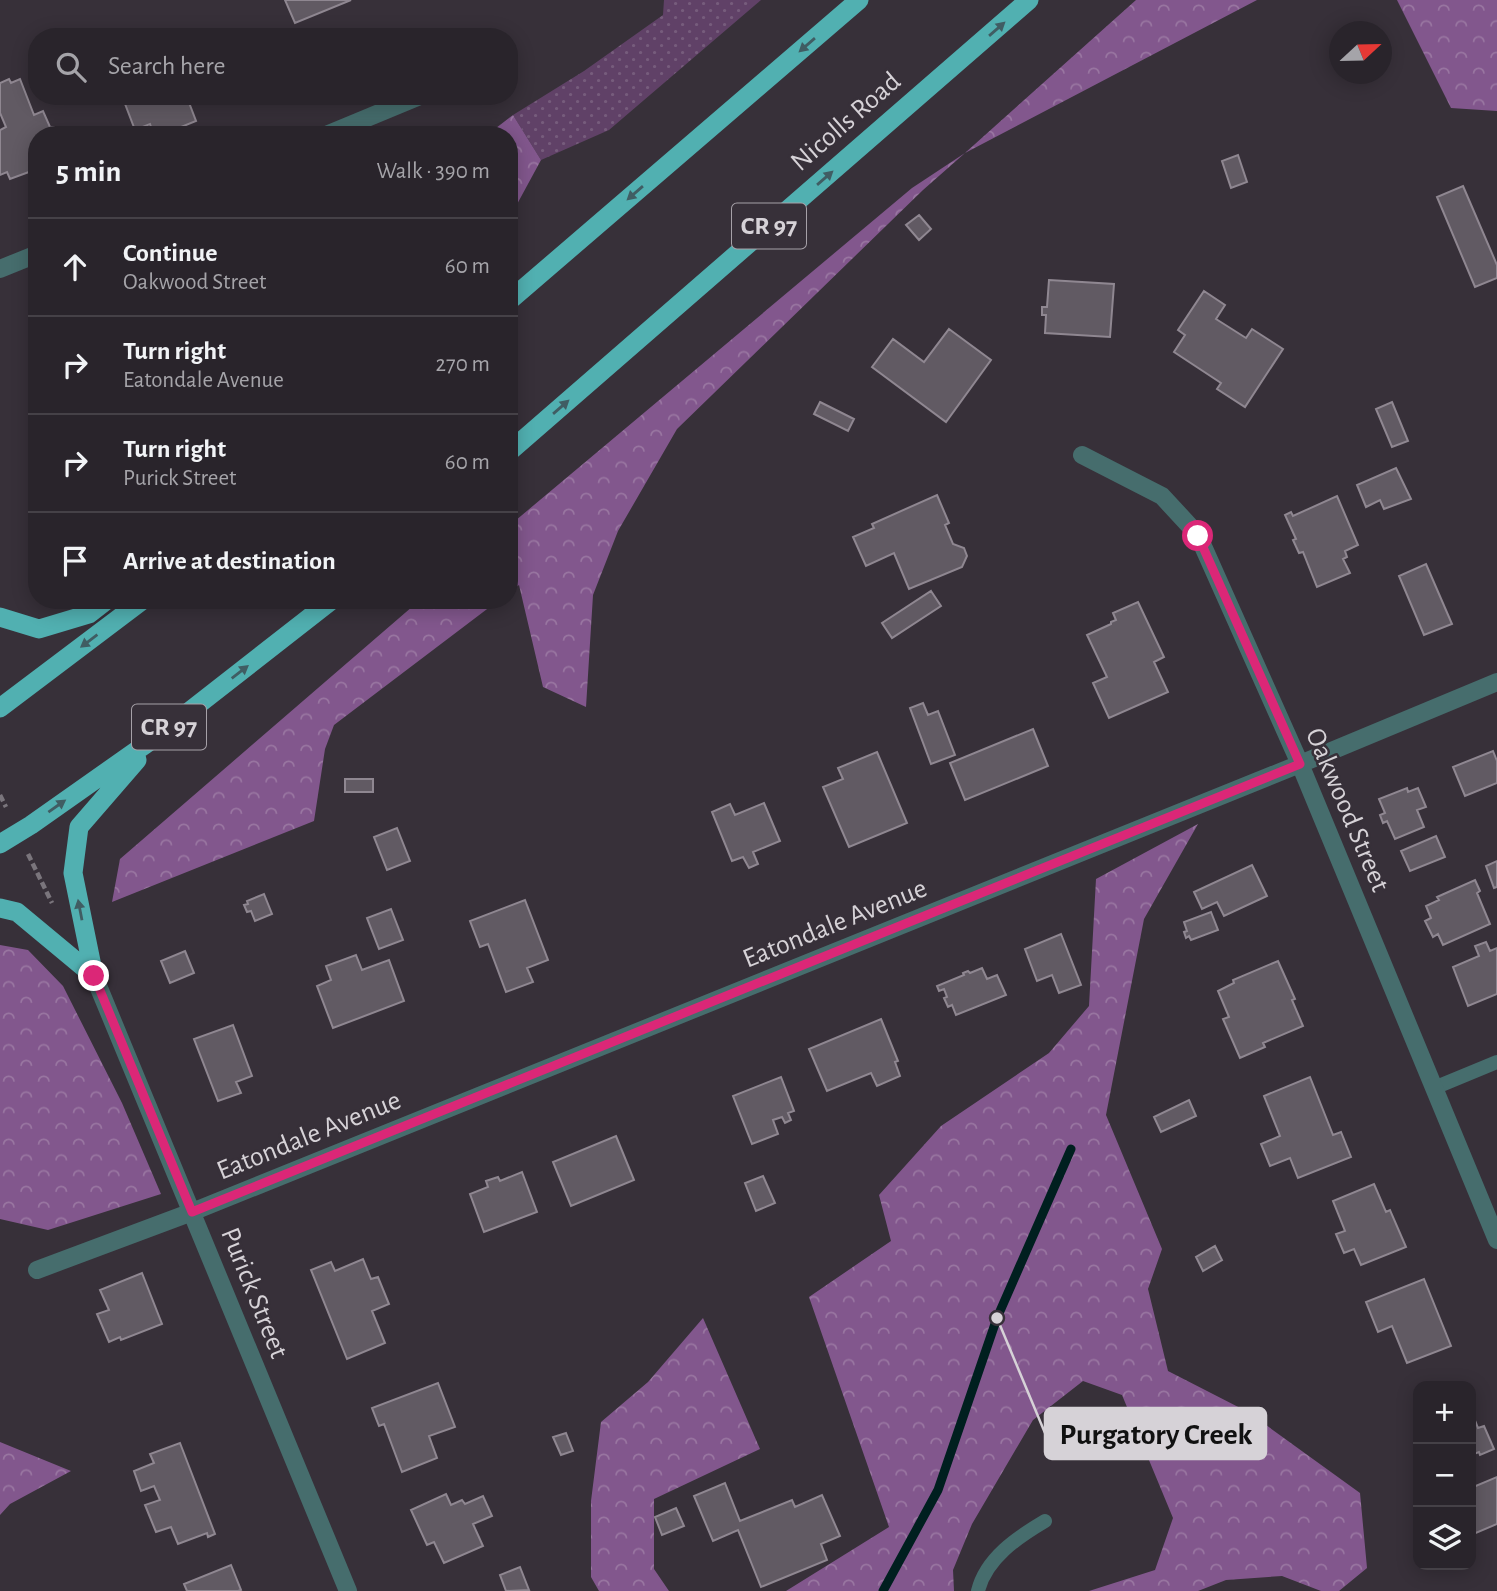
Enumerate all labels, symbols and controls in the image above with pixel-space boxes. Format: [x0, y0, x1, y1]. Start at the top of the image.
one-way arrow [988, 21, 1005, 37]
north arrow [1329, 21, 1392, 84]
search box [28, 28, 518, 105]
one-way arrow [798, 37, 816, 53]
icon: search [52, 48, 90, 86]
text: Search here [108, 53, 226, 79]
street label: Nicolls Road [786, 67, 906, 177]
text: 5 min [56, 157, 121, 187]
text: Walk · 390 m [376, 160, 490, 183]
one-way arrow [816, 170, 834, 186]
one-way arrow [626, 185, 643, 200]
road number: CR 97 [732, 204, 806, 248]
text: Continue [123, 240, 218, 266]
icon: ahead [56, 248, 94, 286]
text: 60 m [445, 255, 490, 278]
text: Oakwood Street [123, 271, 266, 294]
text: Turn right [123, 338, 226, 364]
icon: right [56, 346, 94, 384]
text: 270 m [436, 353, 490, 376]
text: Eatondale Avenue [123, 369, 284, 392]
one-way arrow [552, 400, 569, 416]
text: Turn right [123, 436, 226, 462]
icon: right [56, 444, 94, 482]
text: 60 m [445, 451, 490, 474]
text: Purick Street [123, 467, 236, 490]
route start [1182, 520, 1213, 551]
icon: arrive [56, 542, 94, 580]
text: Arrive at destination [123, 548, 336, 574]
one-way arrow [80, 634, 98, 649]
one-way arrow [231, 664, 249, 679]
road number: CR 97 [132, 705, 206, 750]
street label: Oakwood Street [1300, 724, 1394, 896]
one-way arrow [48, 800, 66, 814]
street label: Eatondale Avenue [739, 874, 931, 974]
one-way arrow [74, 898, 85, 920]
route end [78, 960, 109, 991]
street label: Eatondale Avenue [213, 1086, 405, 1186]
street label: Purick Street [215, 1224, 293, 1362]
map controls [1413, 1381, 1476, 1570]
button: + [1413, 1381, 1476, 1444]
callout: Purgatory Creek [1045, 1408, 1266, 1459]
text: Purgatory Creek [1060, 1420, 1253, 1450]
button: − [1413, 1444, 1476, 1507]
button: layers [1413, 1507, 1476, 1570]

